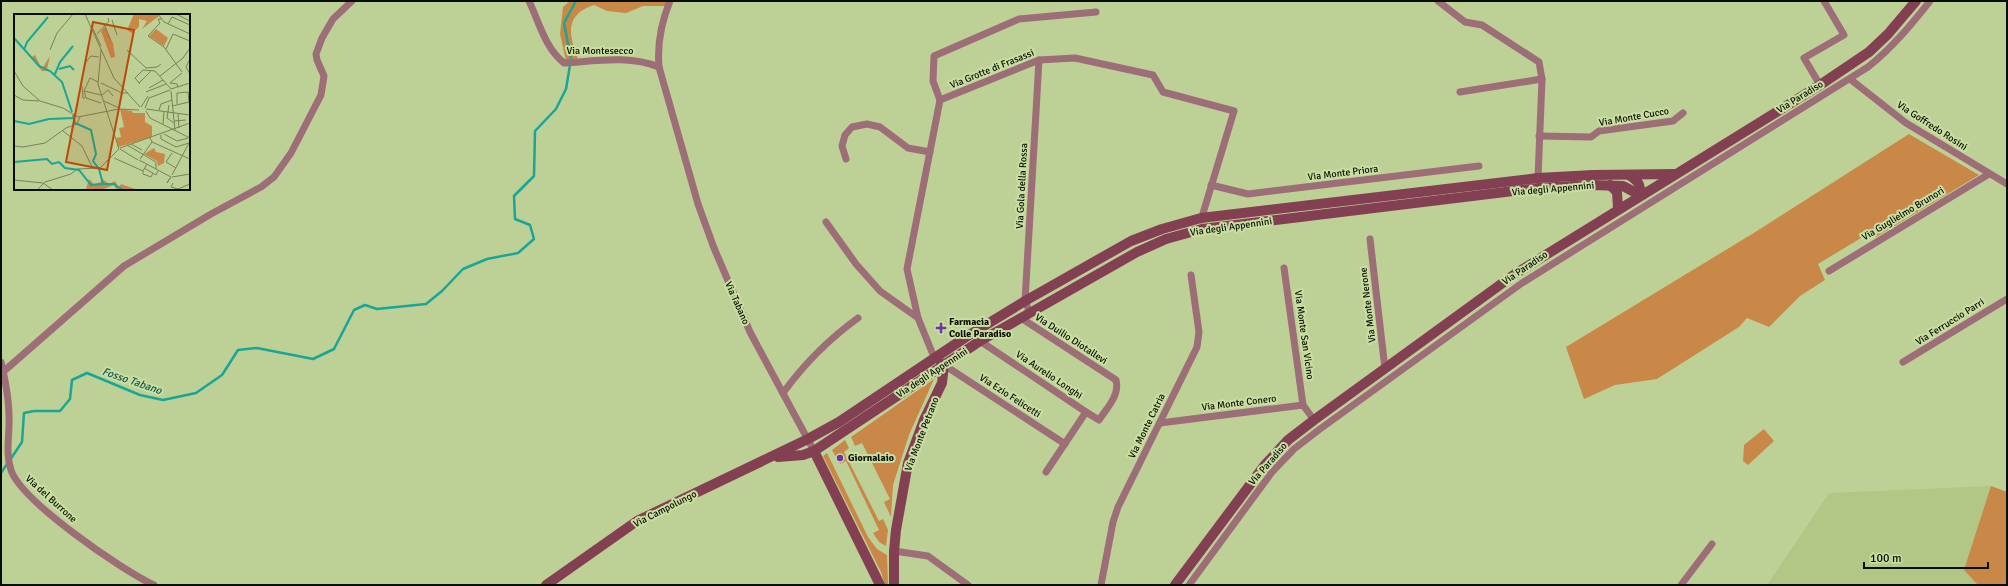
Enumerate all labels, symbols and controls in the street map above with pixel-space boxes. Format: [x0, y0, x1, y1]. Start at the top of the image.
inset map [14, 14, 190, 190]
street label: Via Montesecco [567, 45, 633, 57]
street label: Via Grotte di Frasassi [948, 47, 1036, 91]
street label: Via Paradiso [1775, 78, 1825, 116]
street label: Via Goffredo Rosini [1895, 99, 1969, 153]
street label: Via Monte Cucco [1598, 105, 1670, 129]
street label: Via Gola della Rossa [1014, 143, 1030, 229]
street label: Via Monte Priora [1307, 163, 1379, 183]
street label: Via degli Appennini [1511, 179, 1595, 199]
street label: Via Guglielmo Brunori [1860, 185, 1946, 243]
street label: Via degli Appennini [1189, 215, 1273, 239]
street label: Via Paradiso [1500, 248, 1550, 288]
street label: Via Monte Nerone [1357, 267, 1379, 343]
street label: Via Tabano [722, 280, 752, 326]
street label: Via Monte San Vicino [1292, 290, 1316, 380]
street label: Via Ferruccio Parri [1913, 296, 1987, 348]
street label: Via Duilio Diotallevi [1033, 311, 1109, 367]
place label: Farmacia Colle Paradiso [949, 316, 1011, 340]
marker: Farmacia Colle Paradiso [936, 323, 946, 333]
street label: Via degli Appennini [894, 345, 970, 401]
street label: Via Aurelio Longhi [1013, 348, 1085, 402]
water label: Fosso Tabano [100, 365, 165, 398]
street label: Via Ezio Felicetti [977, 372, 1043, 420]
street label: Via Monte Catria [1126, 391, 1168, 461]
street label: Via Monte Conero [1201, 392, 1277, 414]
street label: Via Monte Petrano [902, 395, 942, 473]
street label: Via Paradiso [1246, 440, 1290, 488]
place label: Giornalaio [848, 452, 894, 464]
marker: Giornalaio [835, 453, 845, 463]
street label: Via del Burrone [23, 473, 79, 525]
street label: Via Campolungo [631, 488, 699, 530]
scale bar [1864, 544, 1988, 570]
text: 100 m [1870, 551, 1902, 566]

